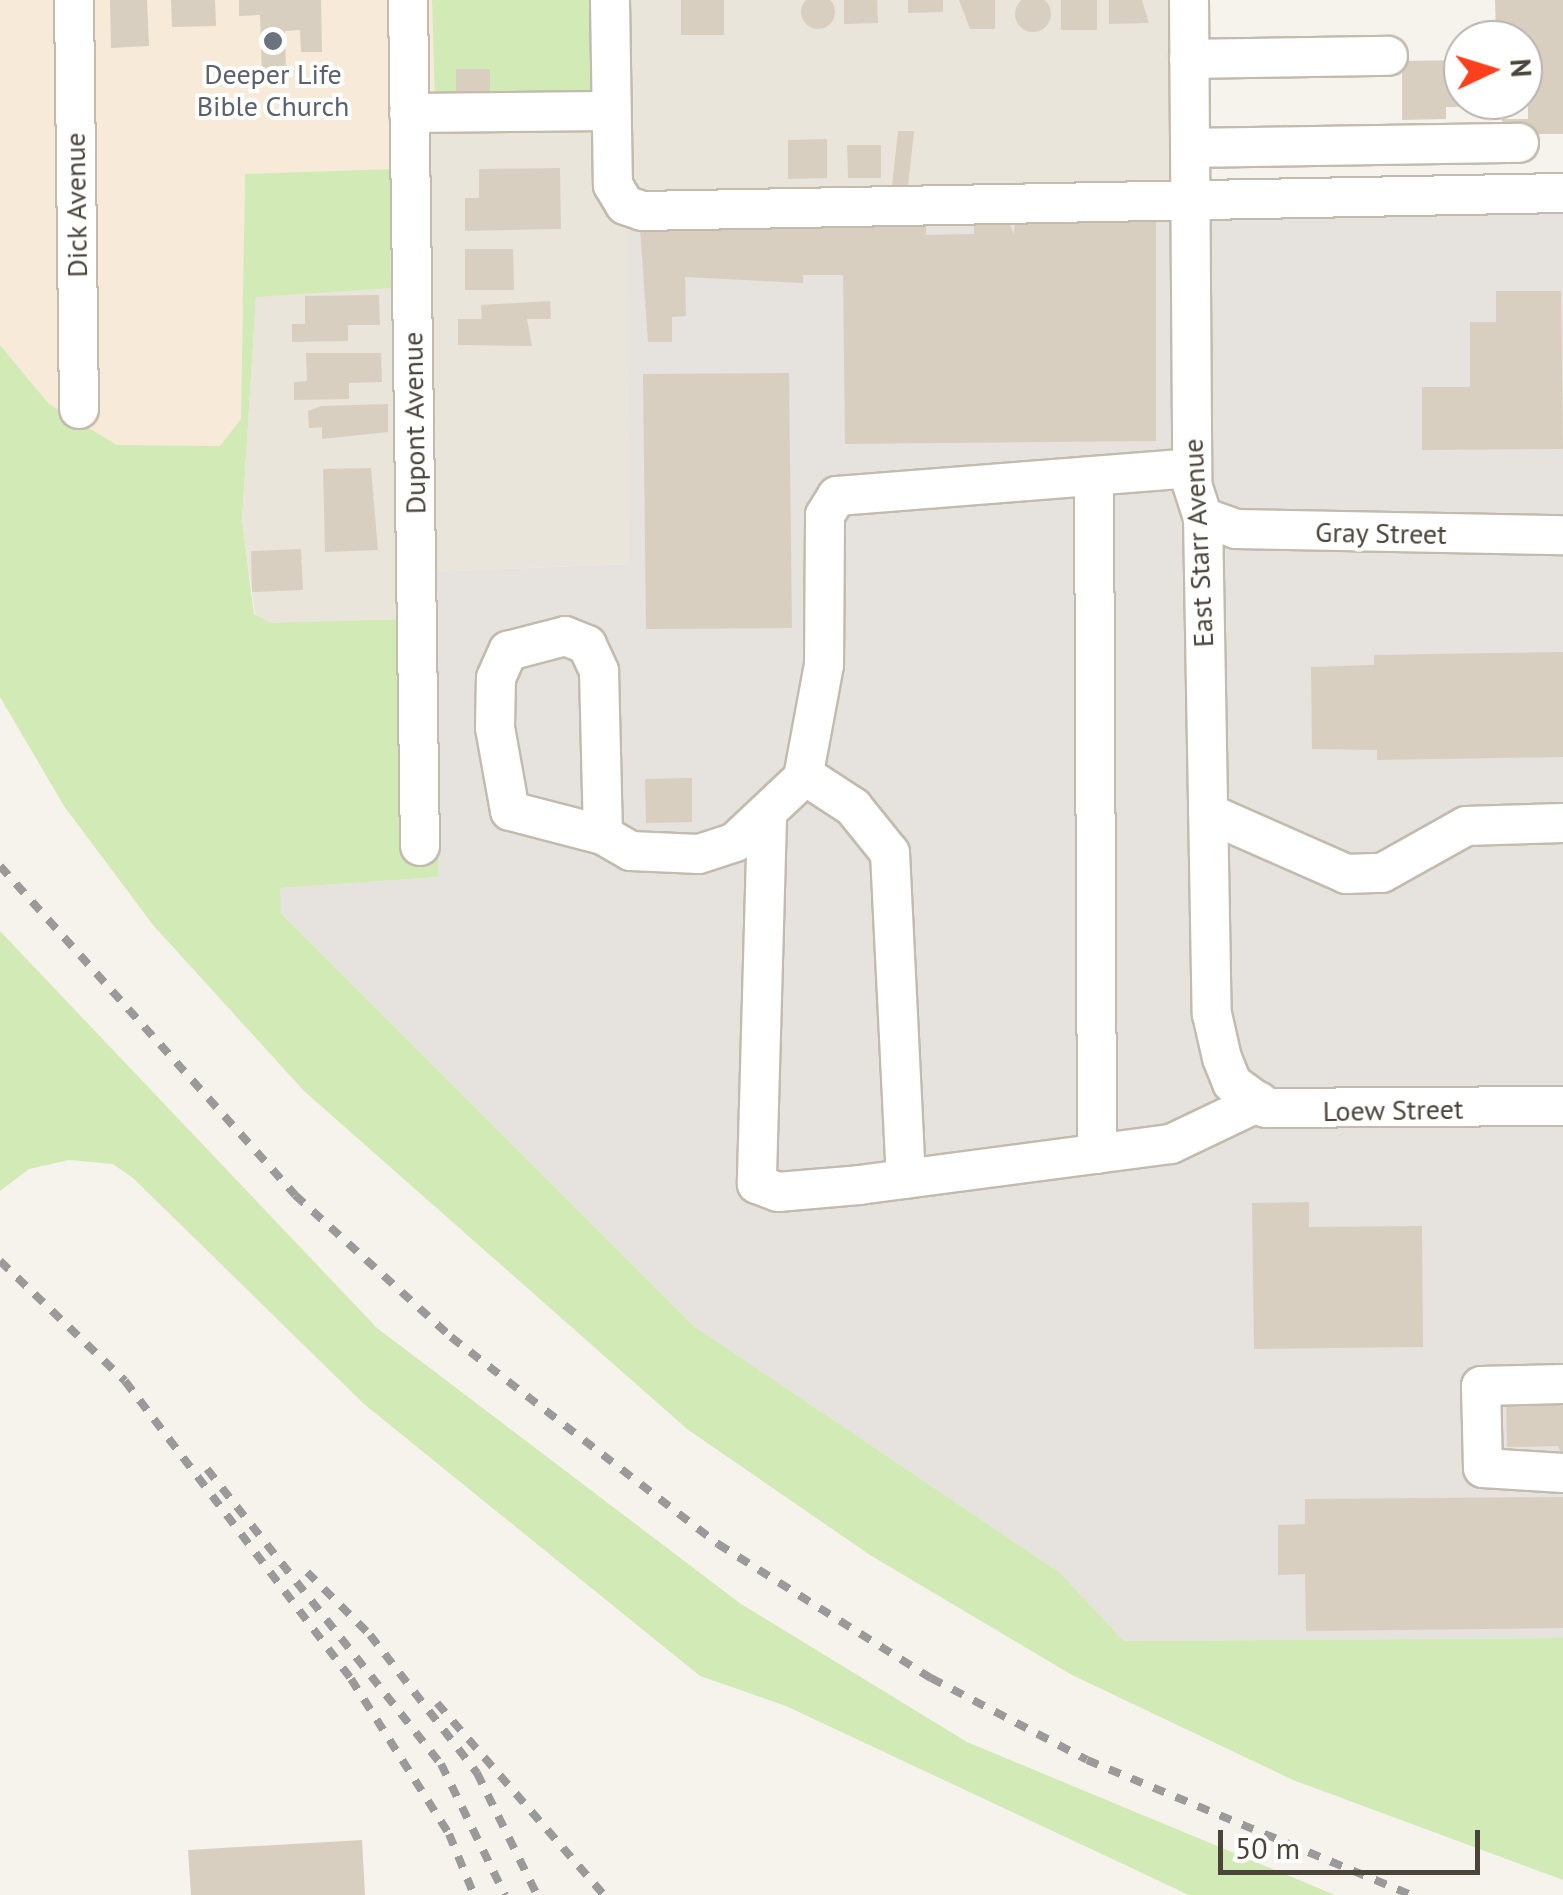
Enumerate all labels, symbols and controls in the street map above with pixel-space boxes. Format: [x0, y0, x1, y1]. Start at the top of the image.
north arrow [1443, 20, 1543, 120]
marker: Deeper Life Bible Church [262, 30, 284, 52]
place label: Deeper Life Bible Church [197, 57, 349, 123]
text: N [1502, 58, 1541, 78]
street label: Dick Avenue [58, 131, 94, 279]
street label: Dupont Avenue [396, 331, 432, 515]
street label: East Starr Avenue [1176, 437, 1220, 649]
street label: Gray Street [1314, 515, 1448, 551]
street label: Loew Street [1322, 1092, 1464, 1128]
scale bar [1223, 1810, 1486, 1872]
text: 50 m [1235, 1828, 1300, 1867]

